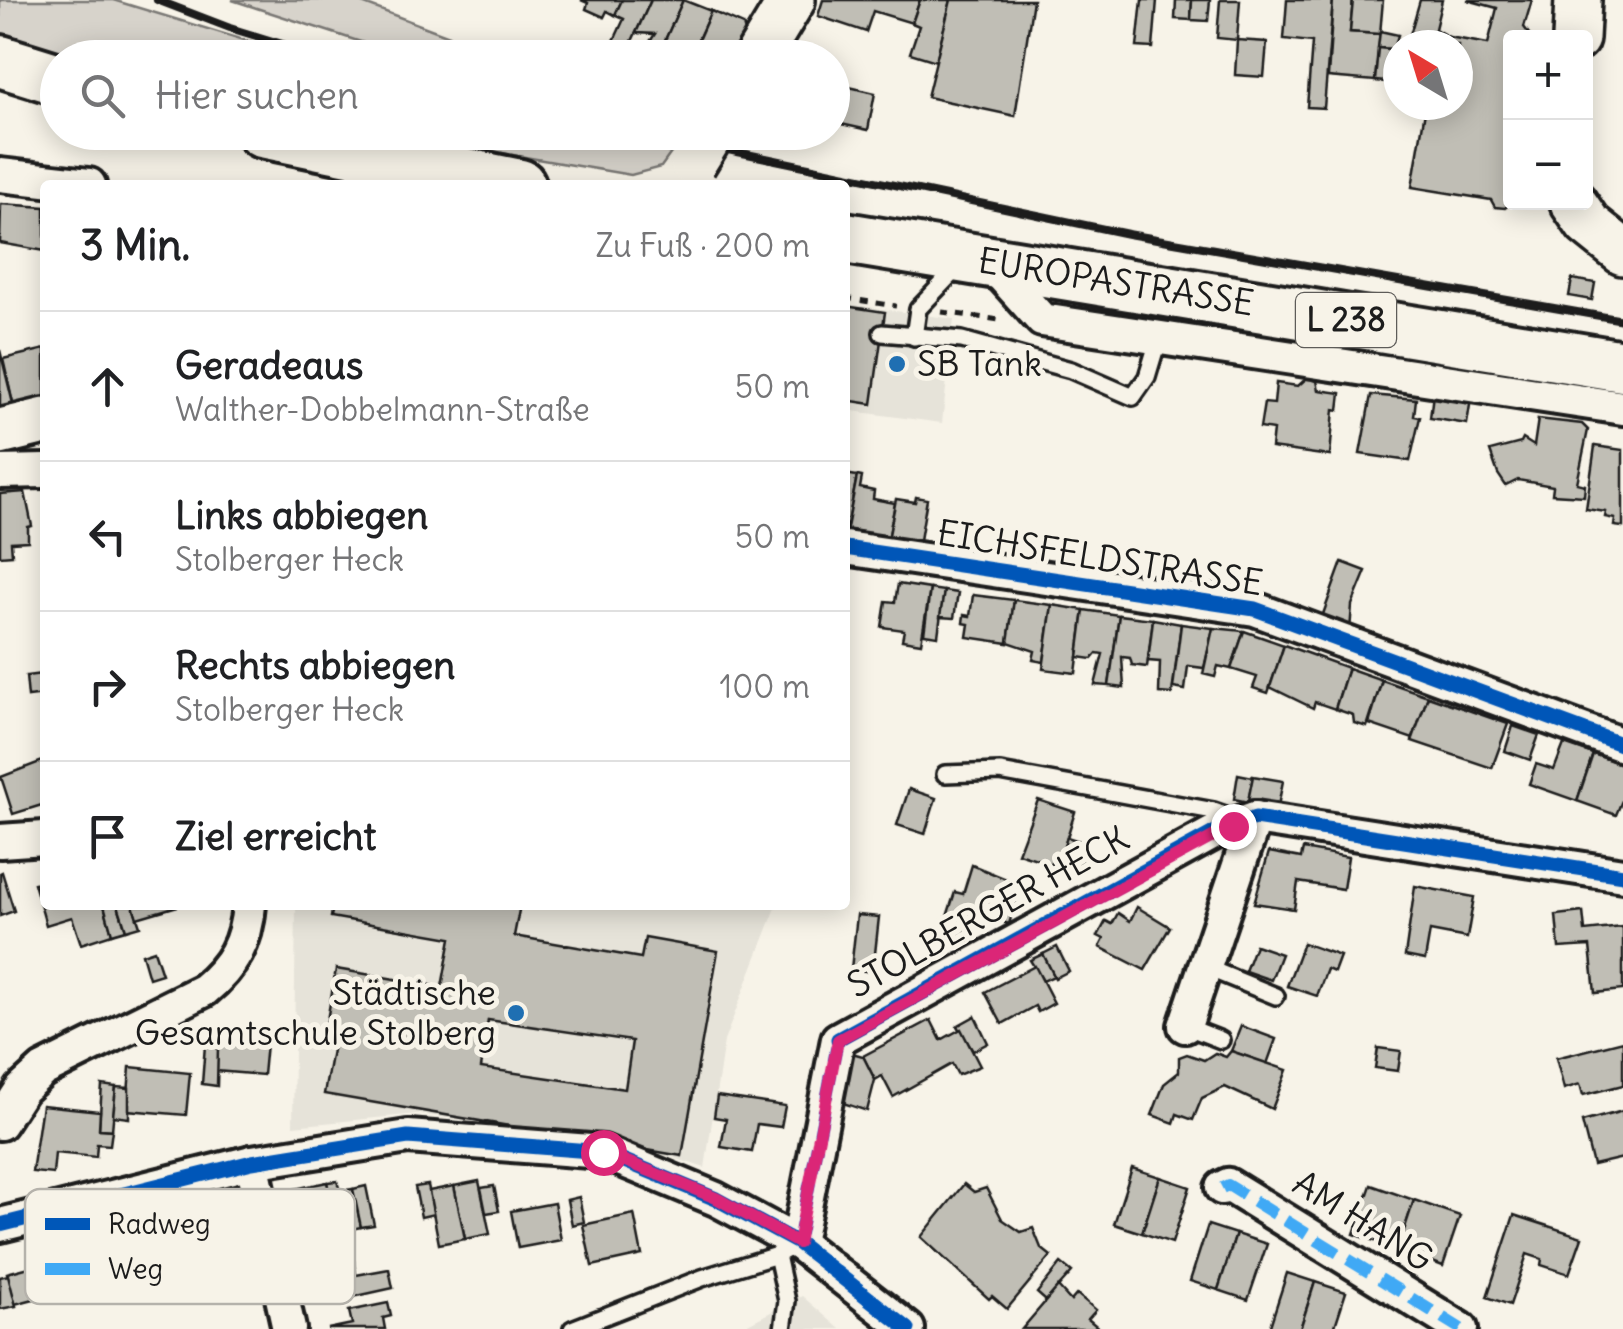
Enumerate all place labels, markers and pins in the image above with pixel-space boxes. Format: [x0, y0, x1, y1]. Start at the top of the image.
place label: SB Tank [917, 341, 1042, 385]
marker: SB Tank [886, 353, 908, 375]
place label: Städtische Gesamtschule Stolberg [135, 970, 496, 1054]
marker: Städtische Gesamtschule Stolberg [505, 1002, 527, 1024]

